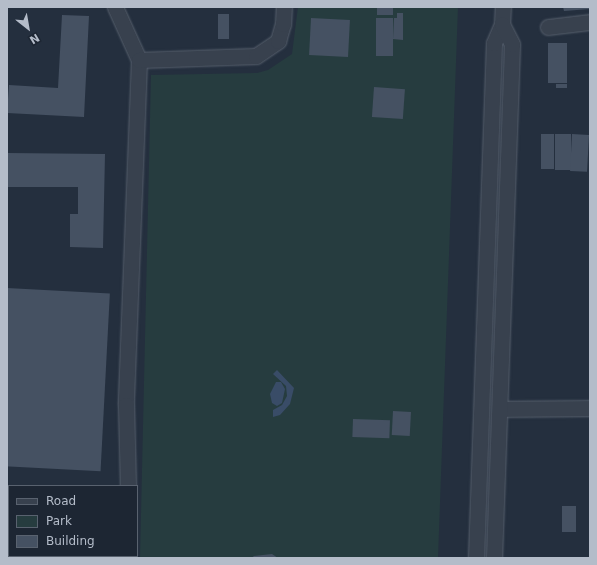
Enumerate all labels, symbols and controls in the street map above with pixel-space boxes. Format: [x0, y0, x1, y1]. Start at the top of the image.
north arrow [8, 8, 48, 48]
text: N [27, 31, 42, 47]
legend [8, 485, 138, 557]
text: Road [46, 494, 76, 508]
text: Park [46, 514, 72, 528]
text: Building [46, 534, 95, 548]

